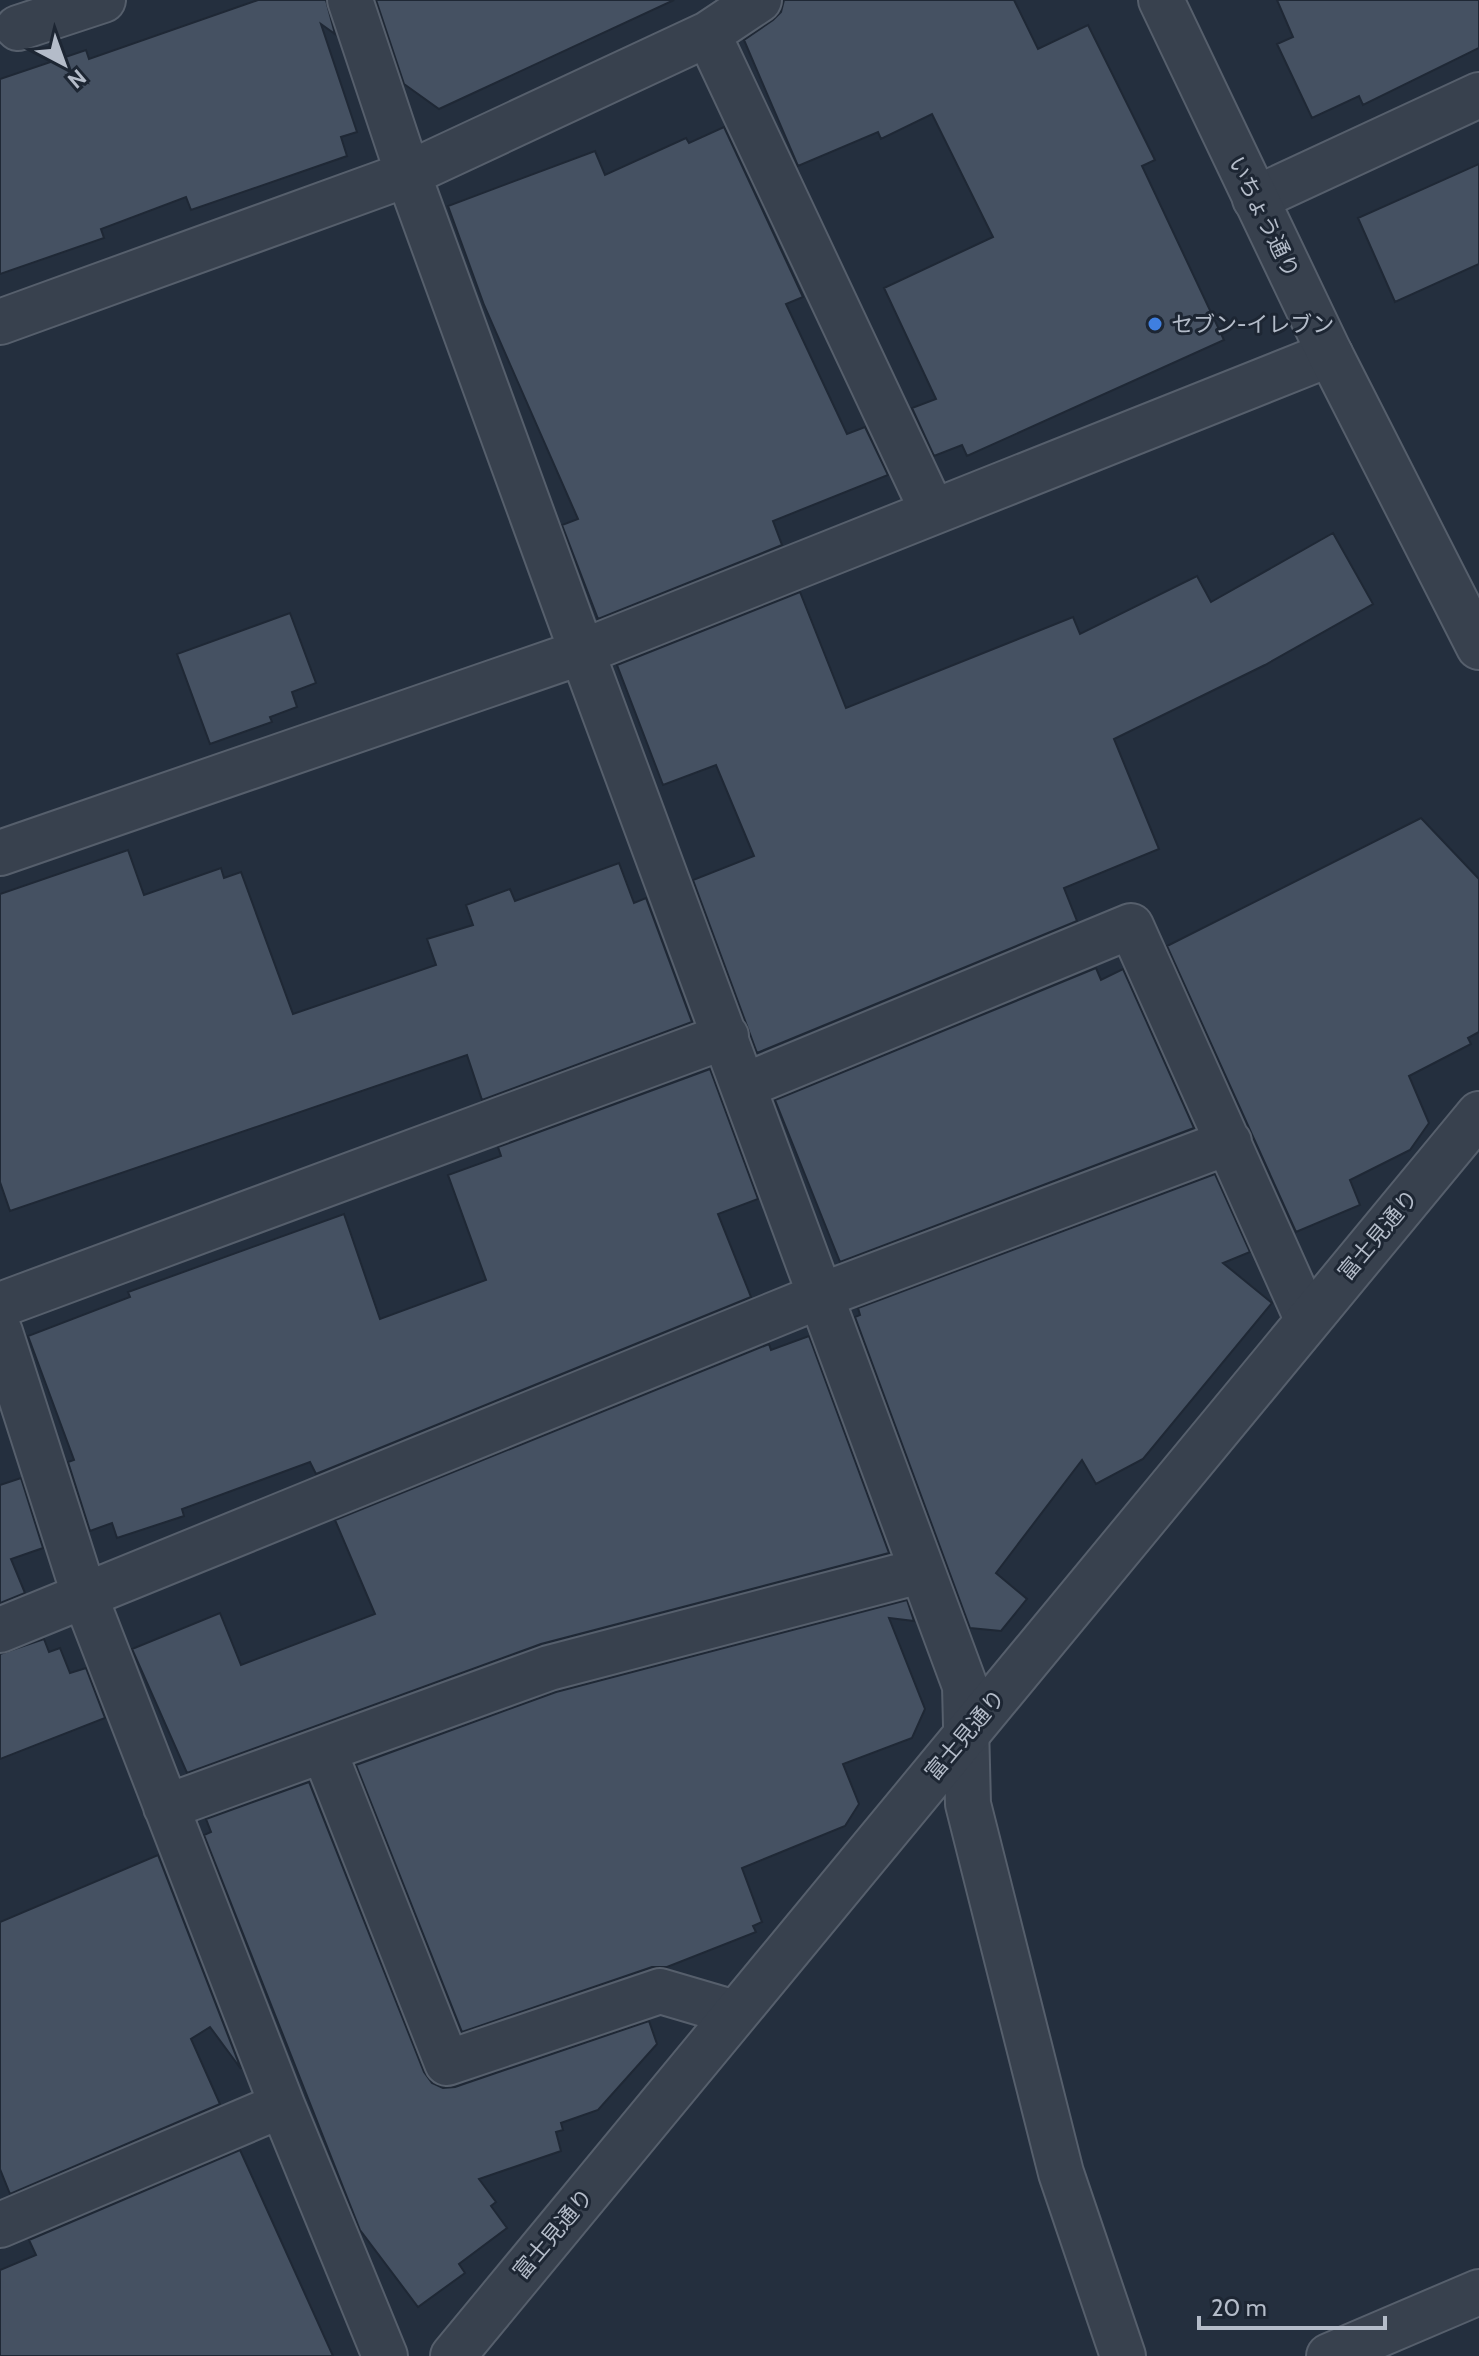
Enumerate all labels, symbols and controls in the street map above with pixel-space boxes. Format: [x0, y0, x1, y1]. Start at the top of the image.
north arrow [24, 24, 104, 104]
text: N [62, 63, 92, 94]
street label: いちょう通り [1223, 152, 1305, 282]
place label: セブン-イレブン [1171, 311, 1334, 338]
marker: セブン-イレブン [1146, 315, 1164, 333]
street label: 富士見通り [1332, 1184, 1424, 1286]
street label: 富士見通り [919, 1684, 1011, 1786]
street label: 富士見通り [507, 2183, 599, 2285]
scale bar [1199, 2280, 1385, 2330]
text: 20 m [1211, 2293, 1267, 2322]

